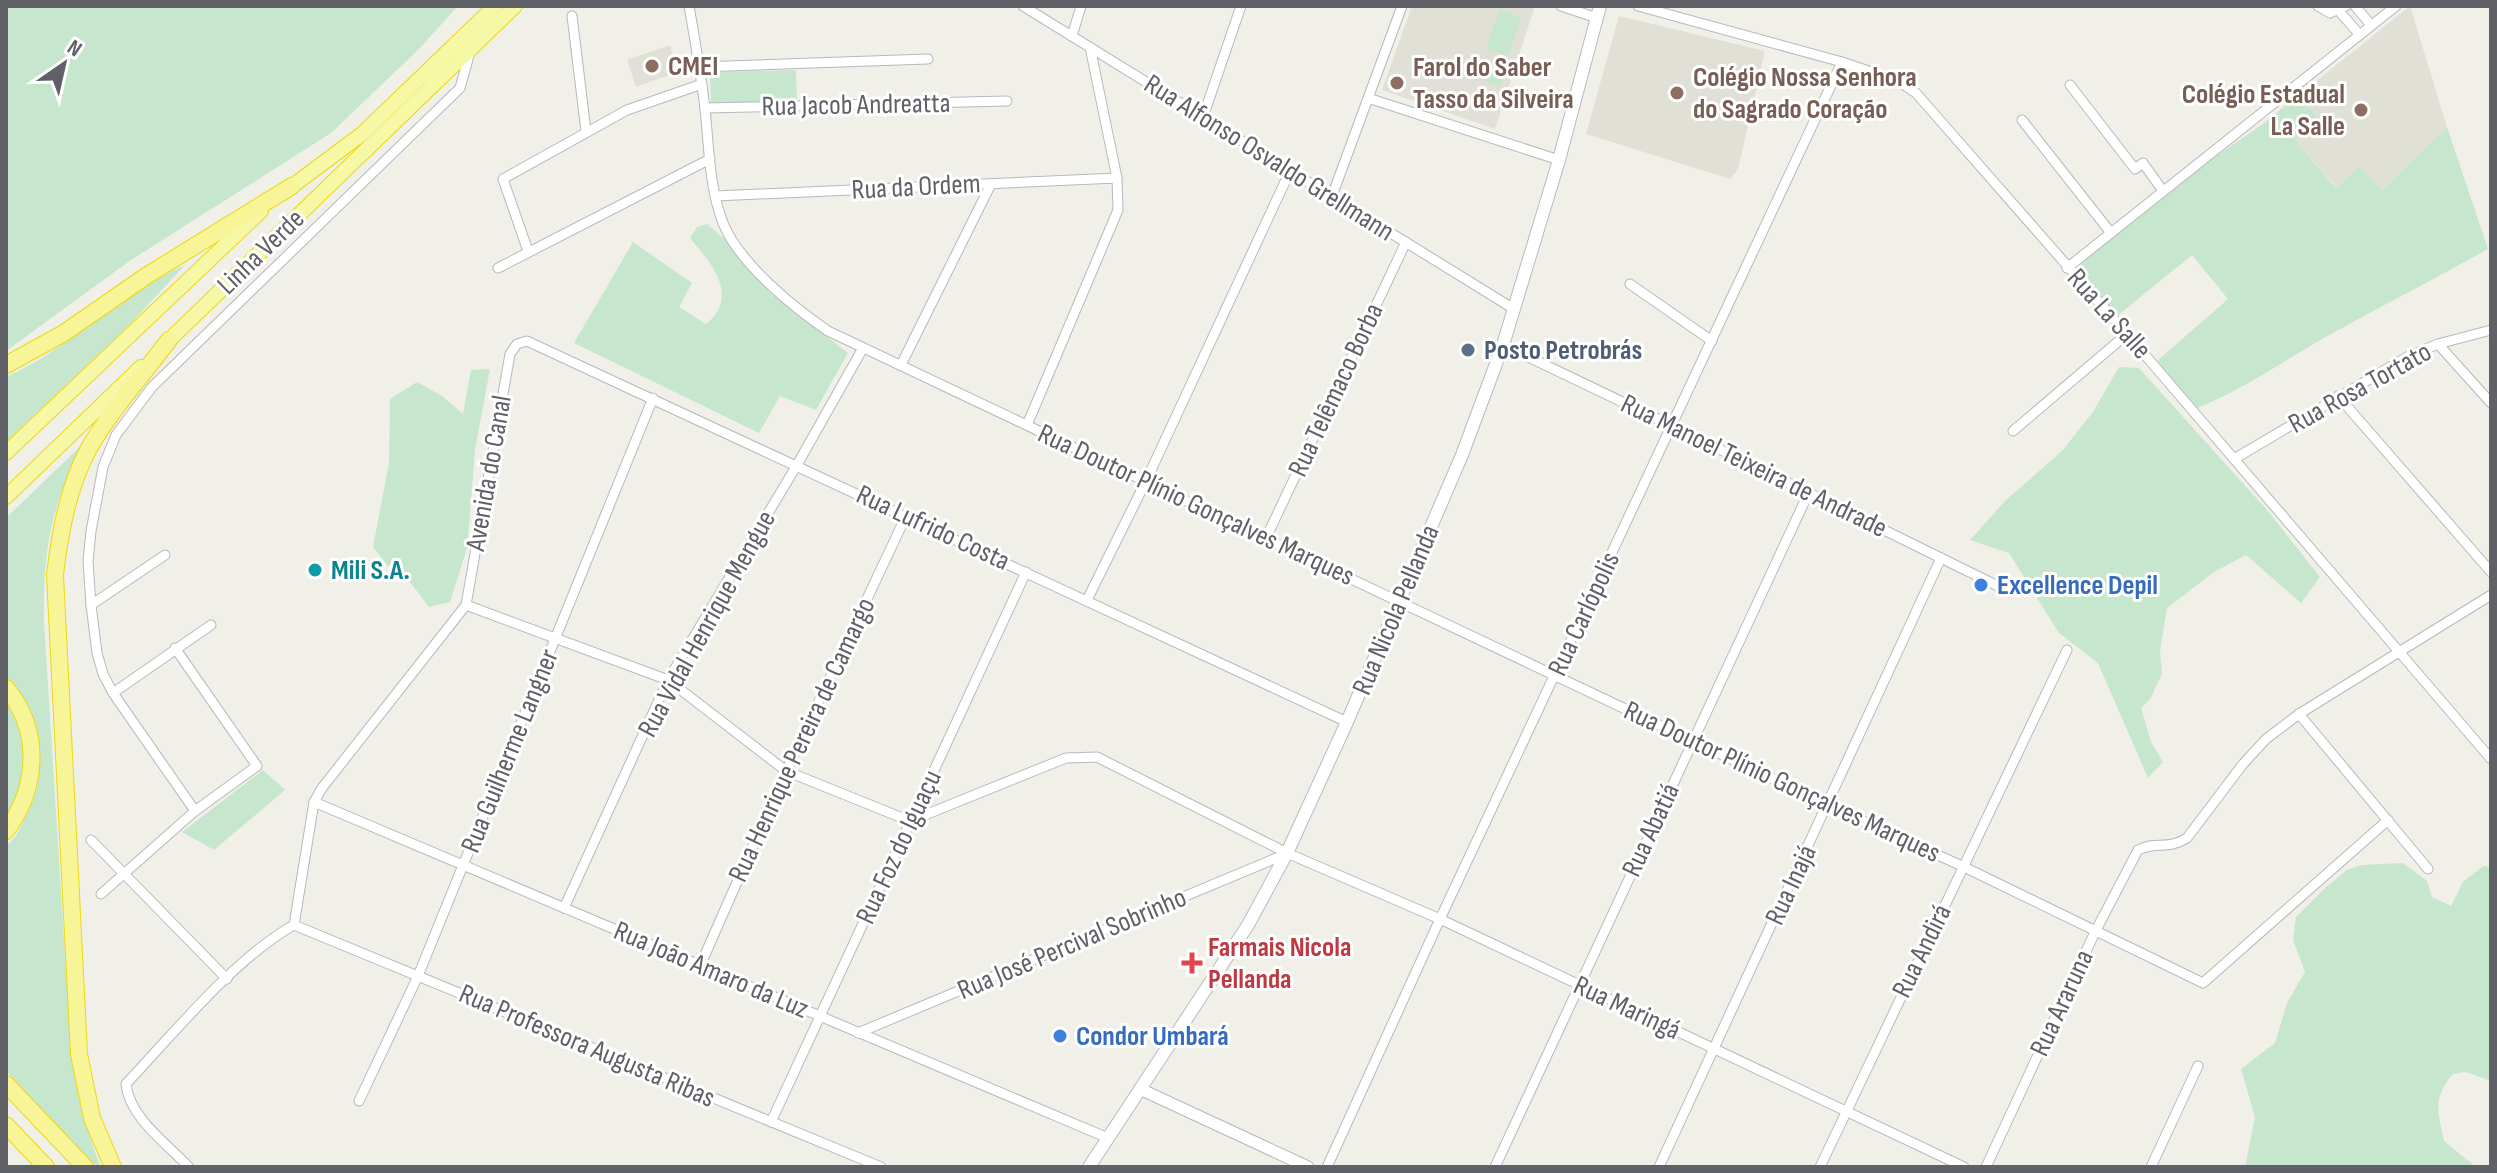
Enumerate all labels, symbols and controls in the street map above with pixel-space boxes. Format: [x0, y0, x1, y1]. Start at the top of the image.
north arrow [24, 24, 104, 104]
text: N [62, 34, 87, 63]
place label: CMEI [668, 50, 718, 83]
place label: Farol do Saber Tasso da Silveira [1413, 51, 1574, 116]
marker: CMEI [643, 57, 661, 75]
place label: Colégio Nossa Senhora do Sagrado Coração [1693, 61, 1917, 126]
street label: Rua Alfonso Osvaldo Grellmann [1138, 68, 1400, 248]
marker: Farol do Saber Tasso da Silveira [1388, 74, 1406, 92]
place label: Colégio Estadual La Salle [2182, 78, 2345, 143]
marker: Colégio Nossa Senhora do Sagrado Coração [1668, 84, 1686, 102]
street label: Rua Jacob Andreatta [761, 87, 951, 123]
marker: Colégio Estadual La Salle [2352, 101, 2370, 119]
street label: Rua da Ordem [851, 167, 981, 207]
street label: Linha Verde [211, 203, 311, 301]
street label: Rua La Salle [2060, 262, 2158, 366]
street label: Rua Telêmaco Borba [1281, 298, 1391, 482]
place label: Posto Petrobrás [1484, 334, 1642, 367]
street label: Rua Rosa Tortato [2283, 335, 2437, 441]
marker: Posto Petrobrás [1459, 341, 1477, 359]
street label: Rua Manoel Teixeira de Andrade [1616, 387, 1892, 545]
street label: Avenida do Canal [459, 393, 519, 554]
street label: Rua Doutor Plínio Gonçalves Marques [1033, 417, 1359, 593]
street label: Rua Lufrido Costa [851, 478, 1015, 578]
street label: Rua Vidal Henrique Mengue [631, 505, 783, 743]
street label: Rua Nicola Pellanda [1345, 520, 1447, 700]
street label: Rua Carlópolis [1541, 547, 1627, 681]
place label: Mili S.A. [331, 554, 410, 587]
marker: Mili S.A. [306, 561, 324, 579]
place label: Excellence Depil [1997, 569, 2158, 602]
marker: Excellence Depil [1972, 576, 1990, 594]
street label: Rua Henrique Pereira de Camargo [722, 593, 882, 887]
street label: Rua Guilherme Langner [454, 644, 566, 858]
street label: Rua Doutor Plínio Gonçalves Marques [1619, 694, 1945, 870]
street label: Rua Foz do Iguaçu [849, 765, 949, 929]
street label: Rua Abatiá [1615, 778, 1687, 882]
street label: Rua Inajá [1758, 840, 1824, 930]
street label: Rua José Percival Sobrinho [953, 881, 1191, 1007]
street label: Rua Andirá [1885, 899, 1959, 1003]
street label: Rua João Amaro da Luz [609, 914, 813, 1026]
place label: Farmais Nicola Pellanda [1208, 931, 1351, 996]
street label: Rua Araruna [2023, 945, 2101, 1061]
marker: Farmais Nicola Pellanda [1183, 954, 1201, 972]
street label: Rua Maringá [1568, 969, 1686, 1047]
street label: Rua Professora Augusta Ribas [454, 977, 720, 1115]
place label: Condor Umbará [1076, 1020, 1229, 1053]
marker: Condor Umbará [1051, 1027, 1069, 1045]

